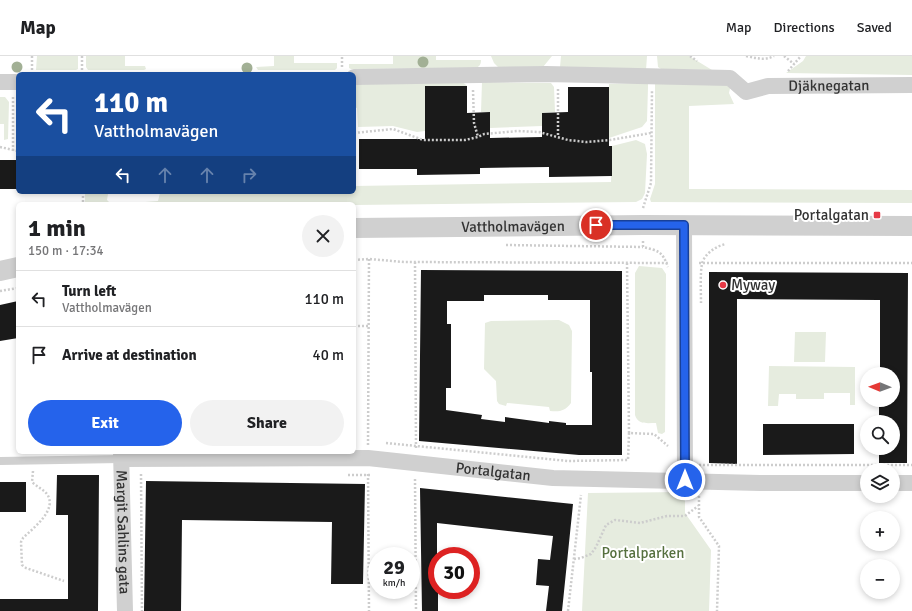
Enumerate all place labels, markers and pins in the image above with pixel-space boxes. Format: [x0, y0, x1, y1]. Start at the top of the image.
place label: Portalgatan [794, 206, 869, 224]
pin [579, 208, 613, 242]
marker: Portalgatan [872, 210, 882, 220]
place label: Myway [731, 276, 775, 294]
marker: Myway [718, 280, 728, 290]

